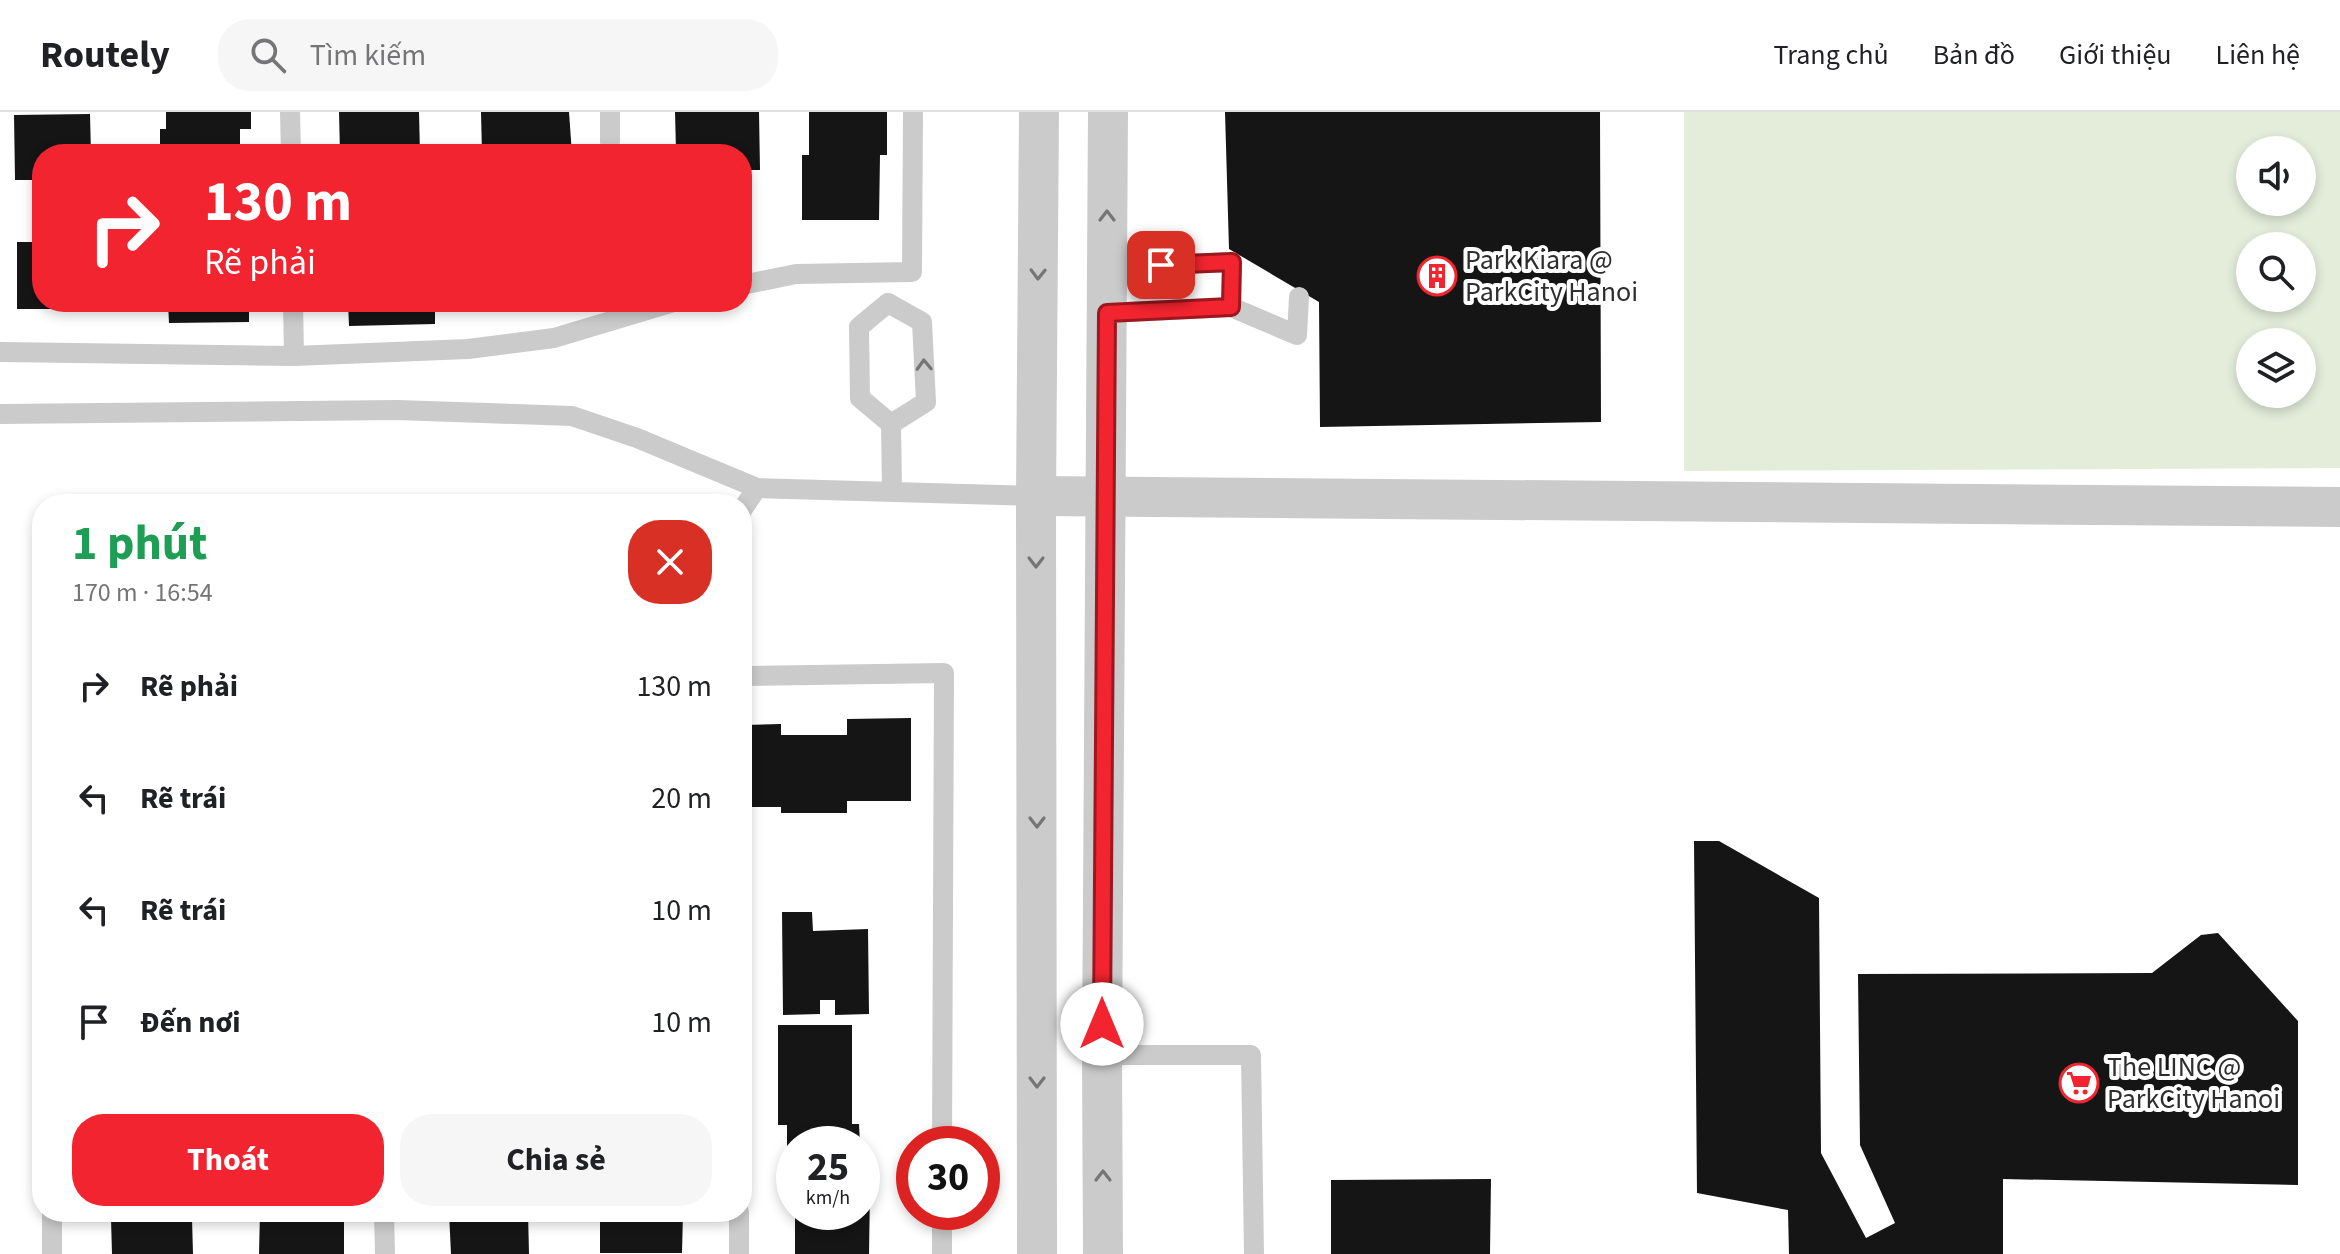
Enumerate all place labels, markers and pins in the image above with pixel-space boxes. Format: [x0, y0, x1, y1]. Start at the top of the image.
pin [1127, 231, 1195, 299]
place label: Park Kiara @ ParkCity Hanoi [1465, 240, 1638, 312]
building icon: Park Kiara @ ParkCity Hanoi [1416, 255, 1458, 297]
place label: The LINC @ ParkCity Hanoi [2107, 1047, 2280, 1119]
supermarket icon: The LINC @ ParkCity Hanoi [2058, 1062, 2100, 1104]

